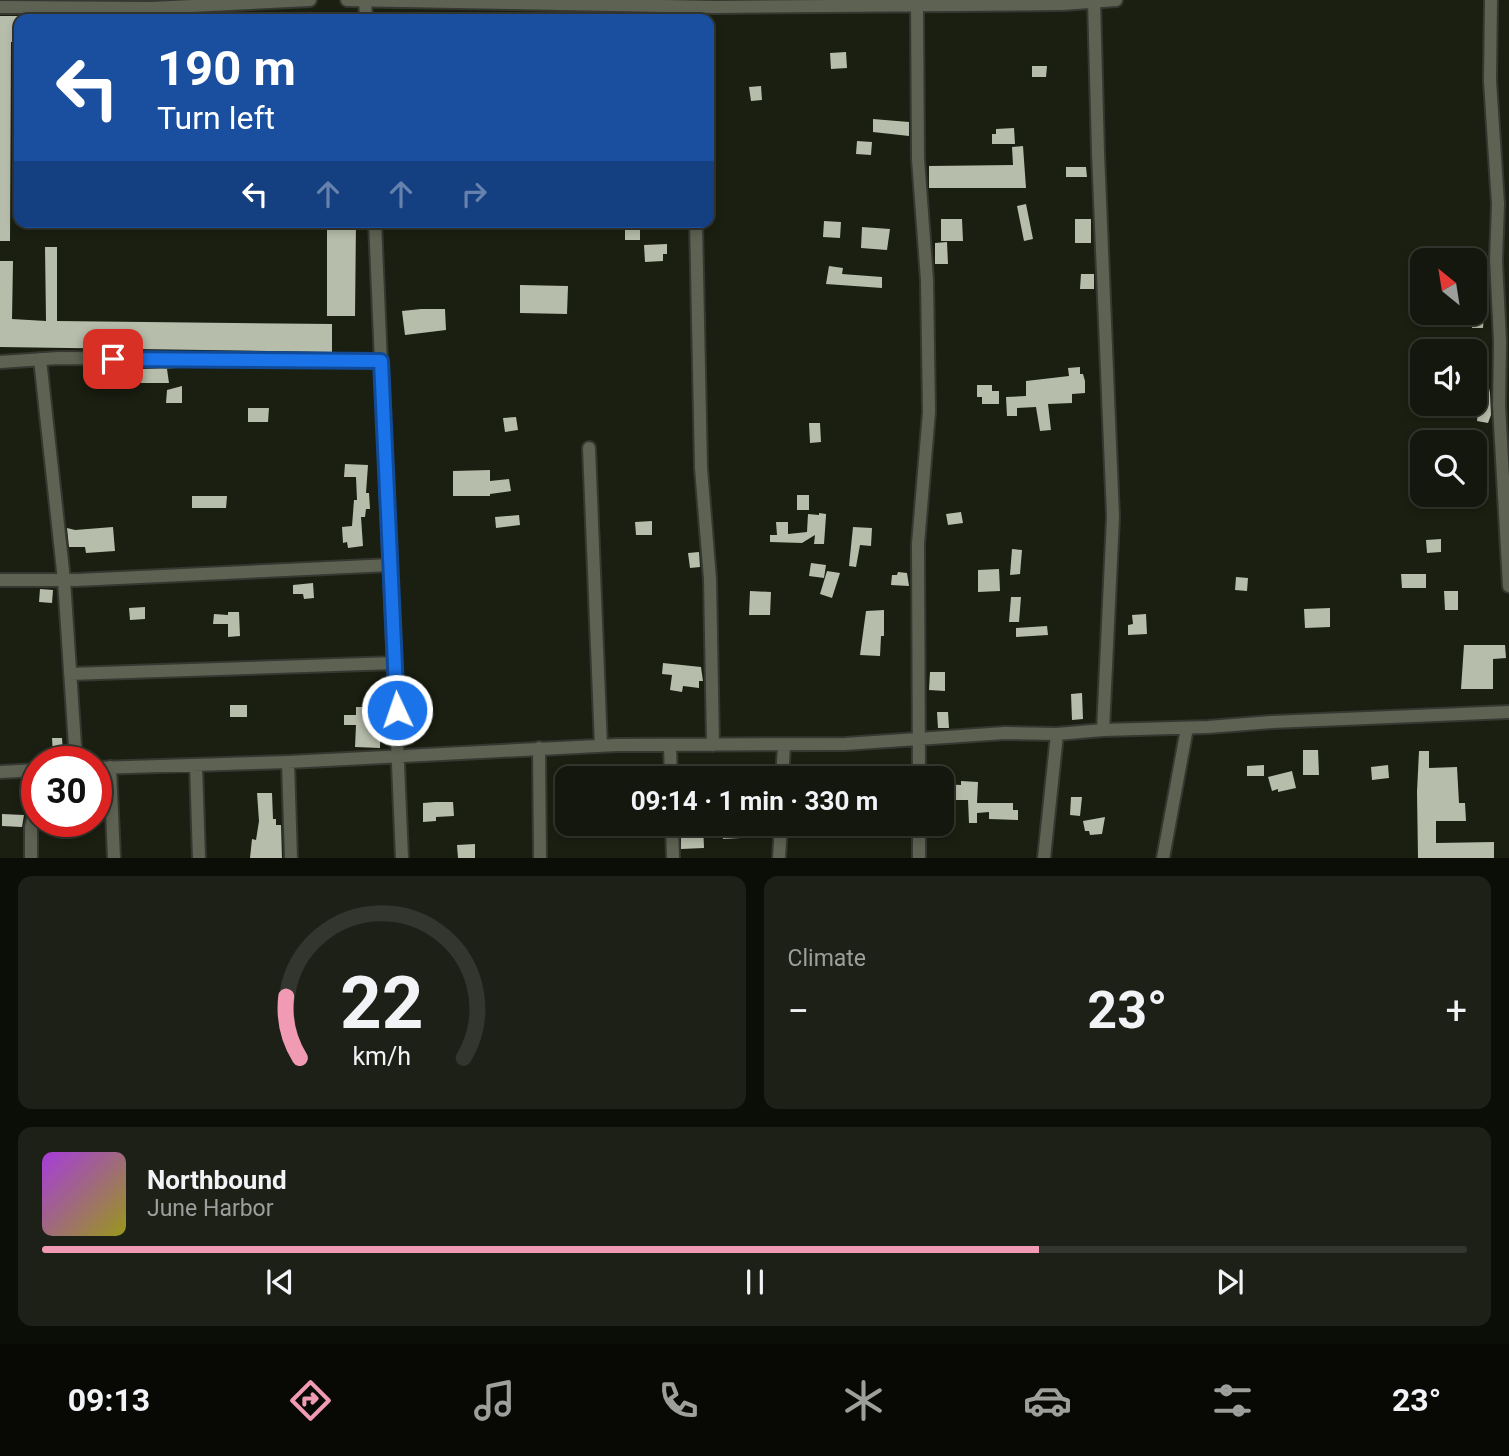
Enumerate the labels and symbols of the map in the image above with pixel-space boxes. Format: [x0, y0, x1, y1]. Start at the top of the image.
north arrow [1410, 248, 1488, 326]
pin [83, 329, 143, 389]
position arrow [360, 673, 434, 747]
speed limit sign: 30 [21, 746, 112, 837]

